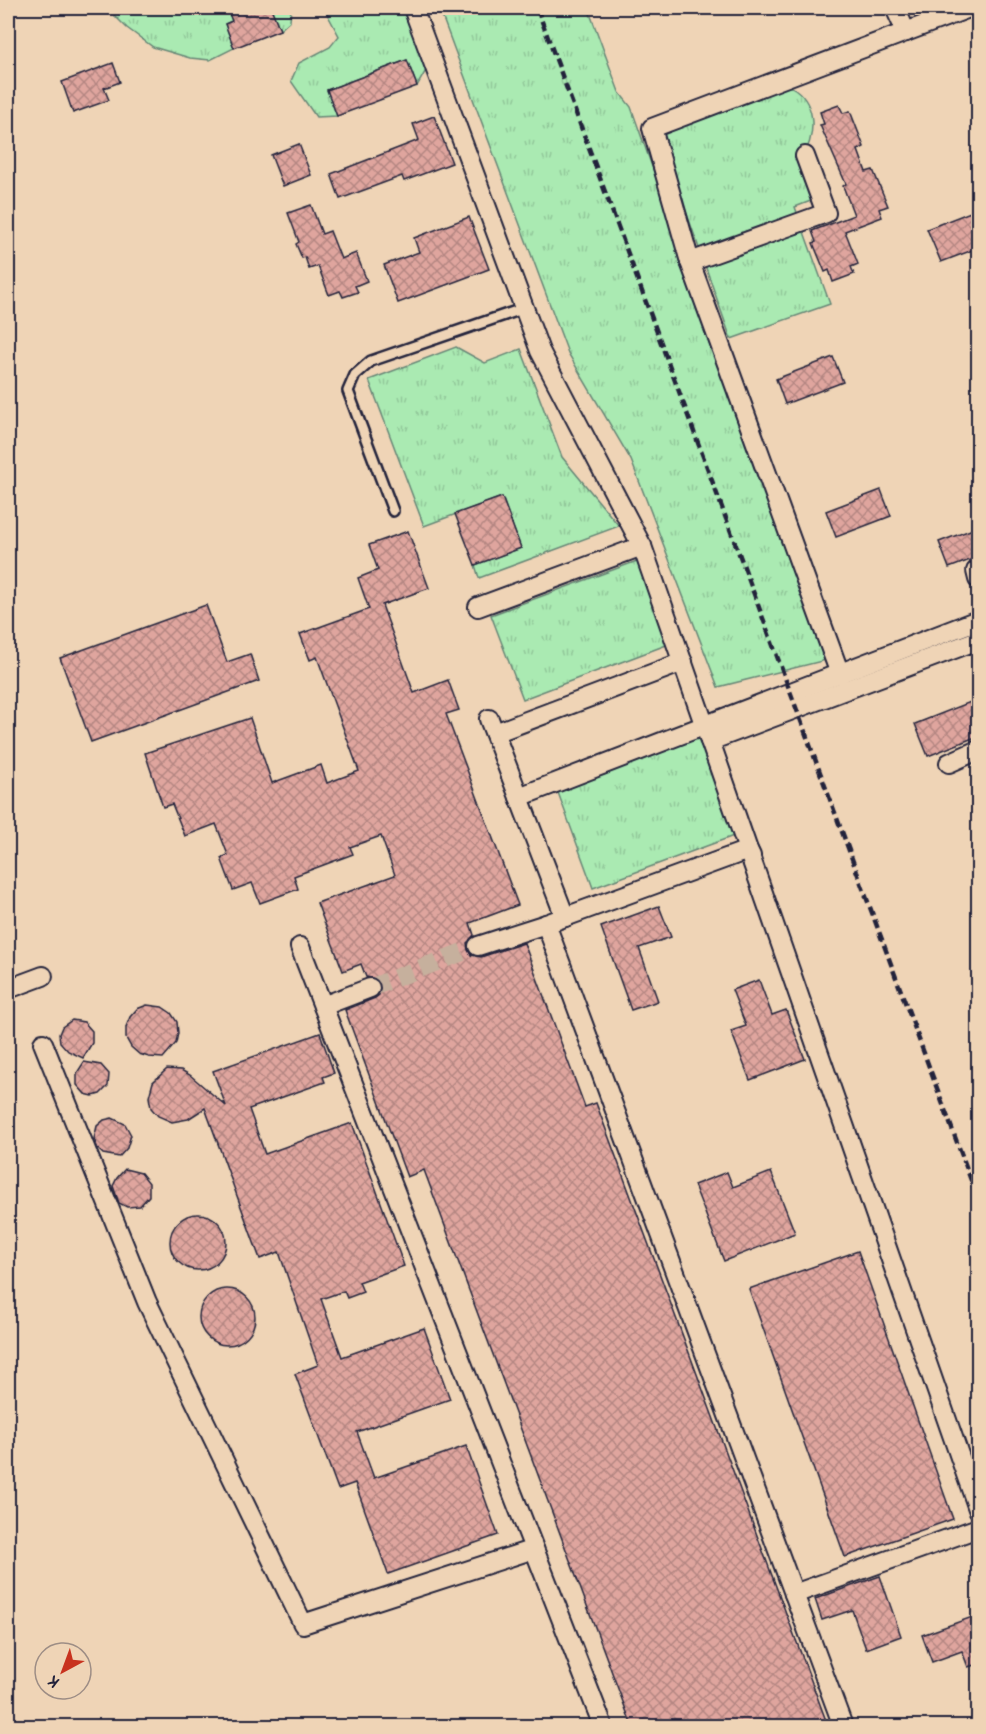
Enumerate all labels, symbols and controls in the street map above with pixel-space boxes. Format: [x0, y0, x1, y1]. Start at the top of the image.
north arrow [33, 1641, 93, 1701]
text: K [42, 1671, 64, 1693]

